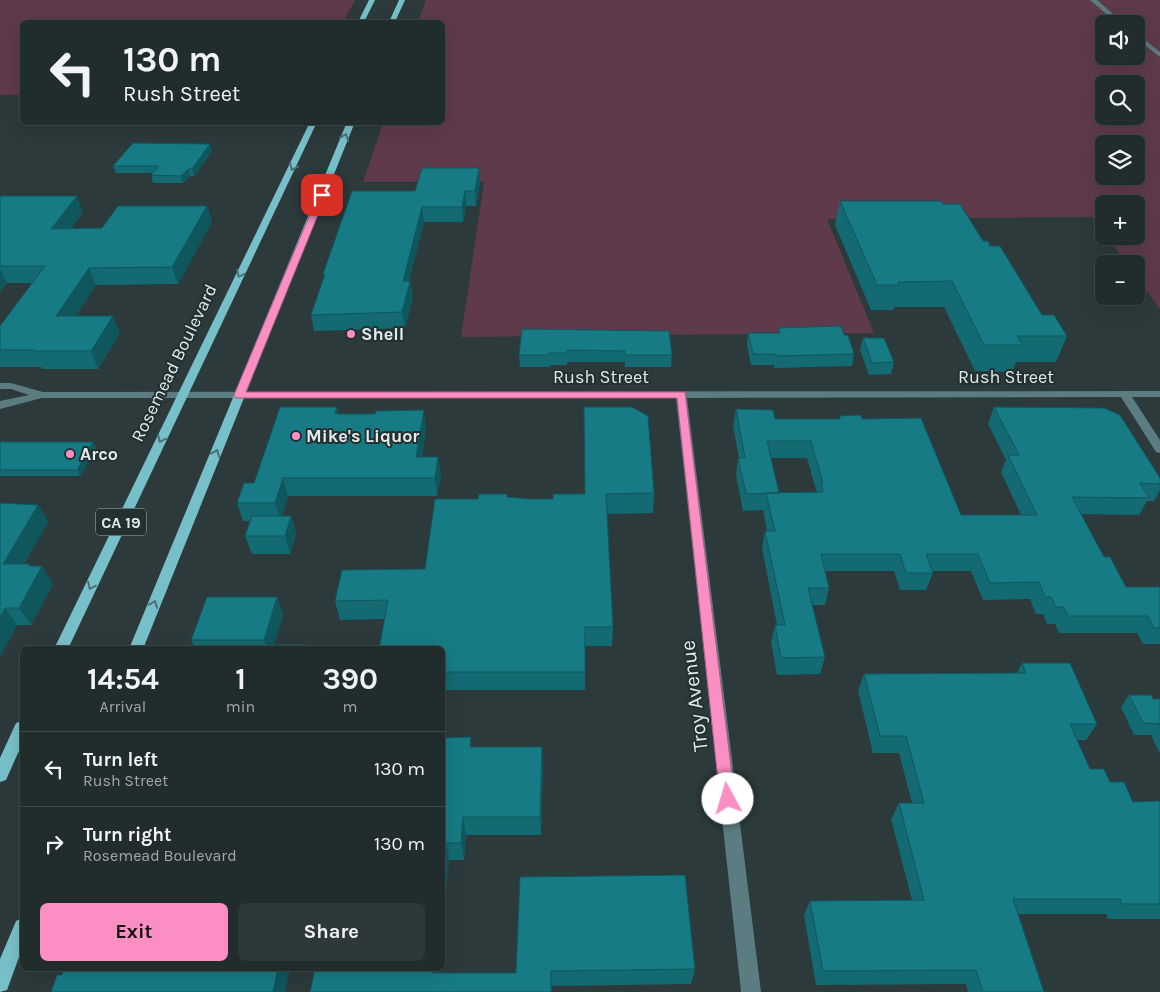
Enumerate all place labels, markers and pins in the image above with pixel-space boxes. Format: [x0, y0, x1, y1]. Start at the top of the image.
pin [301, 174, 343, 216]
place label: Shell [361, 323, 404, 345]
marker: Shell [345, 328, 357, 340]
place label: Mike's Liquor [306, 425, 419, 447]
marker: Mike's Liquor [290, 430, 302, 442]
place label: Arco [80, 443, 118, 465]
marker: Arco [64, 448, 76, 460]

